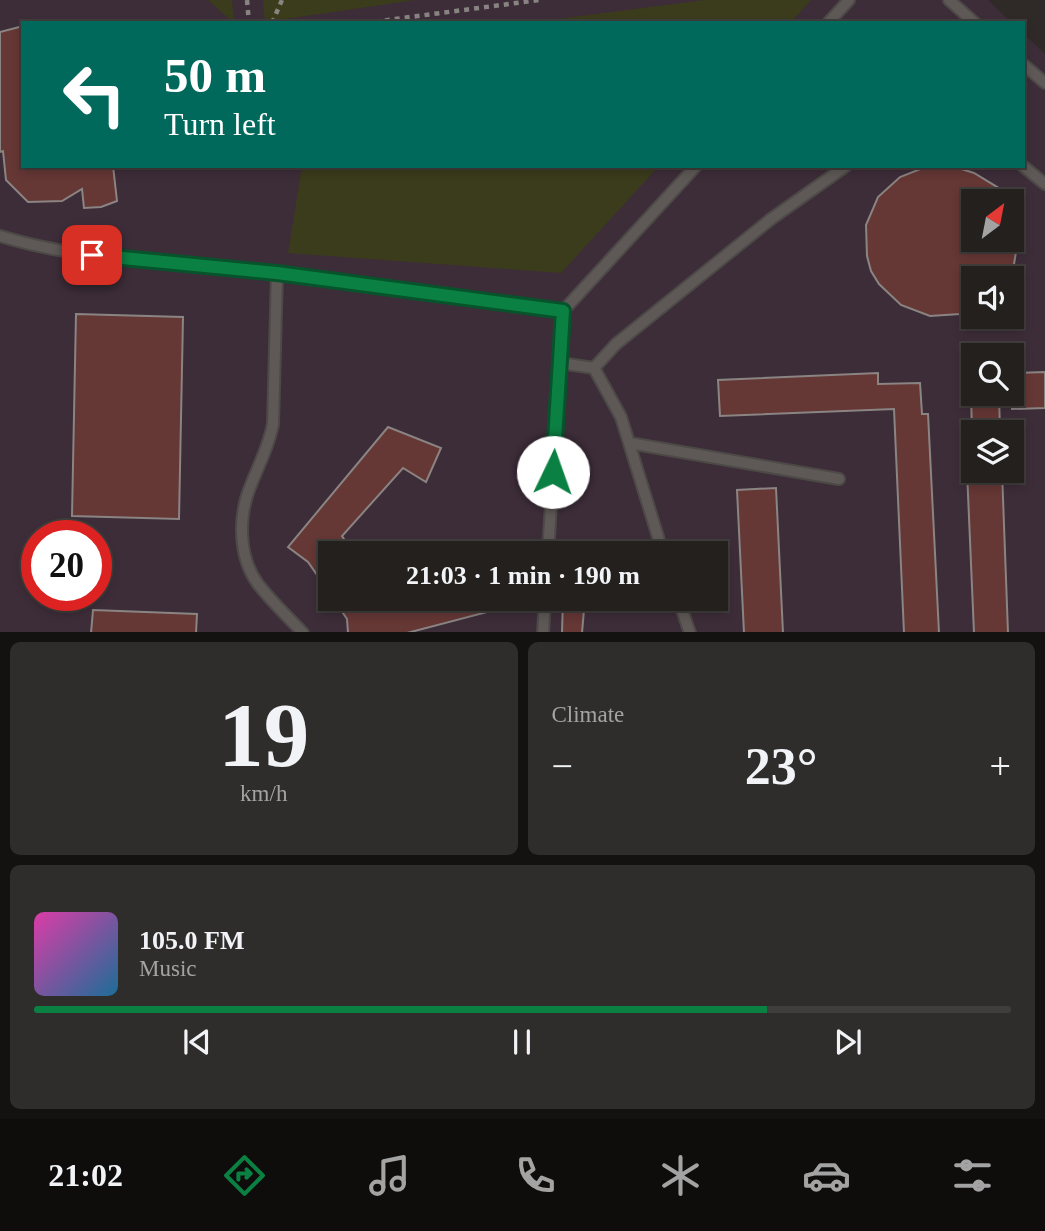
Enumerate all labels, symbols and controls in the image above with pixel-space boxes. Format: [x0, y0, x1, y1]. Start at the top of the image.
text: 50 m [164, 48, 266, 103]
icon: left [49, 49, 140, 140]
text: Turn left [164, 106, 276, 142]
north arrow [961, 189, 1024, 252]
map controls [961, 189, 1024, 483]
pin [62, 225, 122, 285]
icon: arrive [73, 236, 111, 274]
button: sound [961, 266, 1024, 329]
button: search [961, 343, 1024, 406]
button: layers [961, 420, 1024, 483]
position arrow [516, 435, 590, 509]
speed limit sign: 20 [21, 520, 112, 611]
text: 21:03 · 1 min · 190 m [406, 561, 640, 590]
text: 19 [218, 685, 309, 786]
text: Climate [552, 702, 624, 727]
text: 23° [745, 738, 818, 795]
text: − [552, 745, 573, 787]
text: + [990, 745, 1011, 787]
text: km/h [240, 781, 287, 806]
text: 105.0 FM [139, 926, 244, 955]
text: Music [139, 956, 197, 981]
icon: previous [178, 1023, 216, 1061]
icon: pause [503, 1023, 541, 1061]
icon: next [829, 1023, 867, 1061]
icon: directions [220, 1151, 269, 1200]
icon: music [365, 1151, 414, 1200]
icon: phone [511, 1151, 560, 1200]
icon: climate [656, 1151, 705, 1200]
icon: car [802, 1151, 851, 1200]
icon: filters [948, 1151, 997, 1200]
text: 21:02 [48, 1157, 123, 1193]

